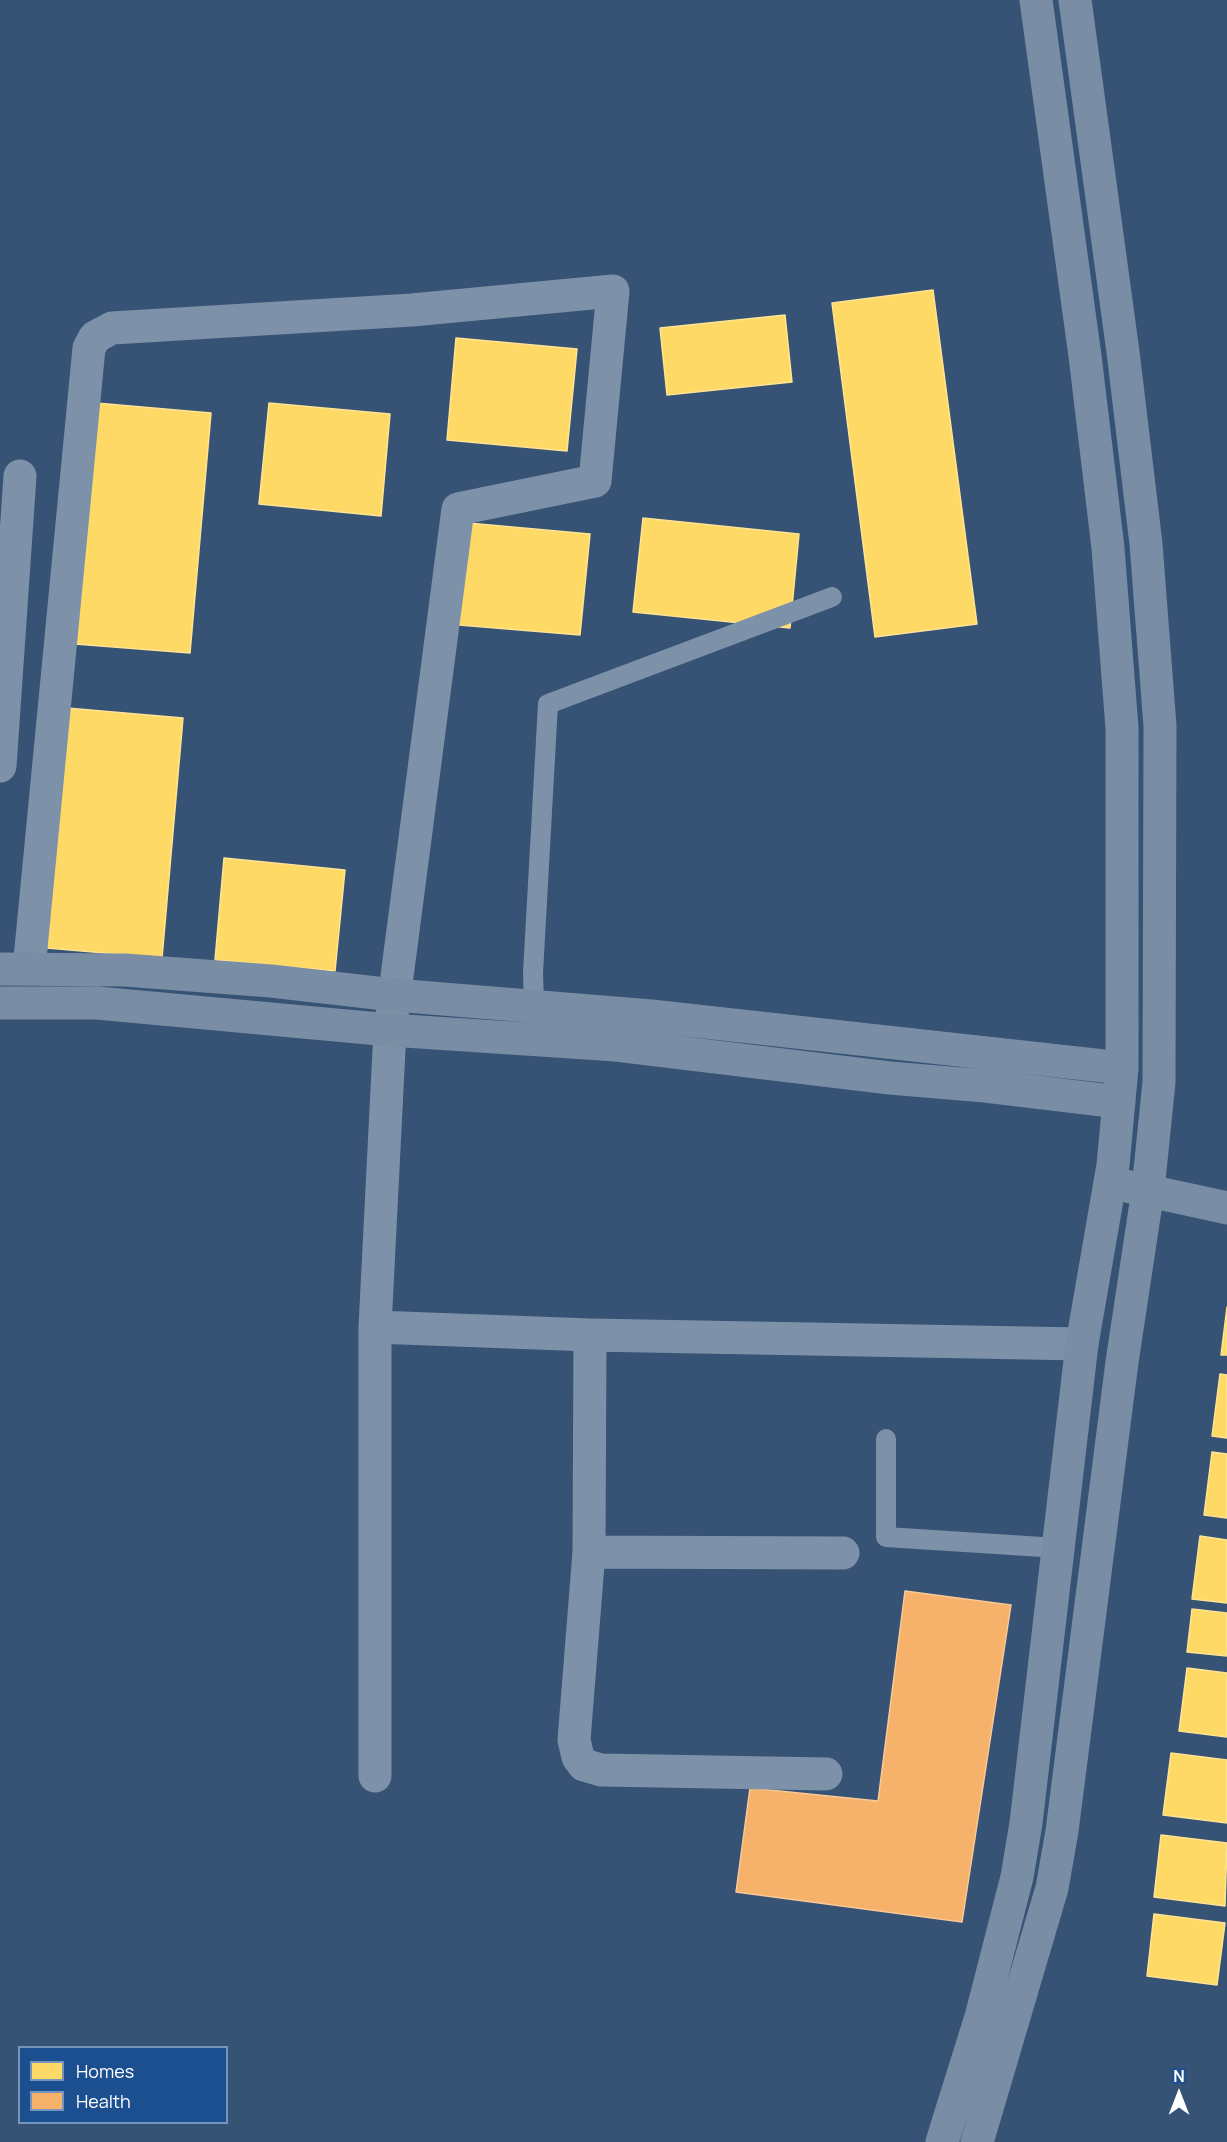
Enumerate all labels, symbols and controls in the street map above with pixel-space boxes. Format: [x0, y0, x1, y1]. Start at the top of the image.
legend [18, 2046, 228, 2124]
text: Homes [76, 2059, 134, 2083]
north arrow [1149, 2064, 1209, 2124]
text: N [1173, 2065, 1185, 2087]
text: Health [76, 2089, 131, 2113]

